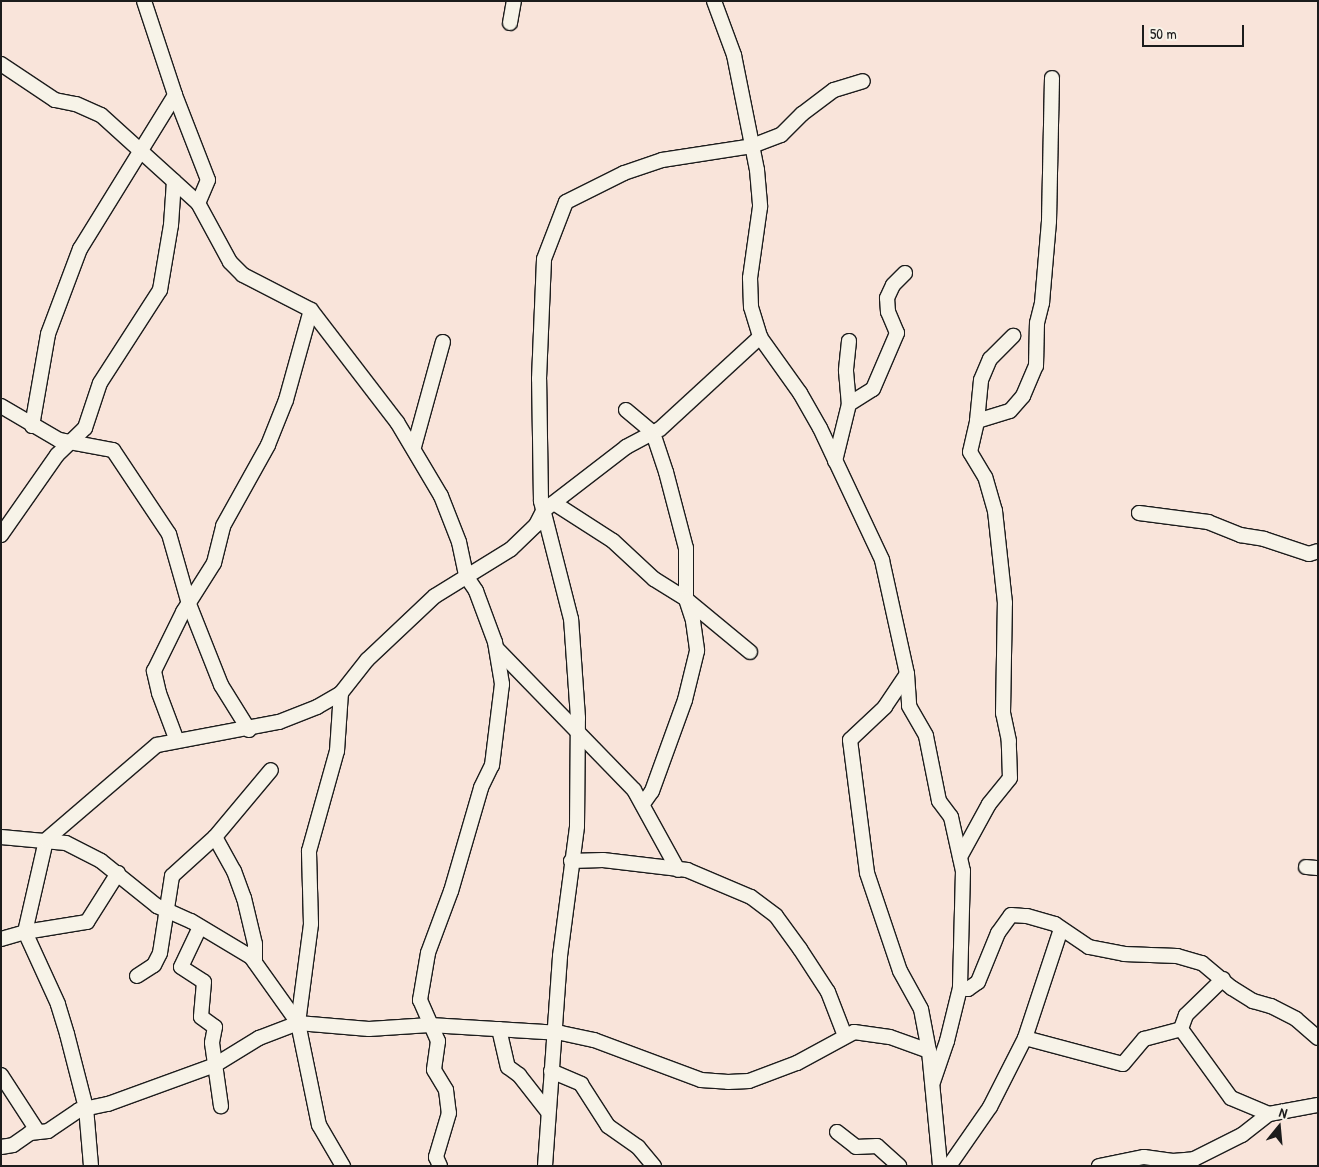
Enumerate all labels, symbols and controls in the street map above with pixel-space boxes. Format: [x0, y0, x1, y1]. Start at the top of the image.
scale bar [1144, 15, 1246, 47]
text: 50 m [1150, 23, 1177, 44]
north arrow [1254, 1102, 1304, 1152]
text: N [1277, 1102, 1290, 1122]

